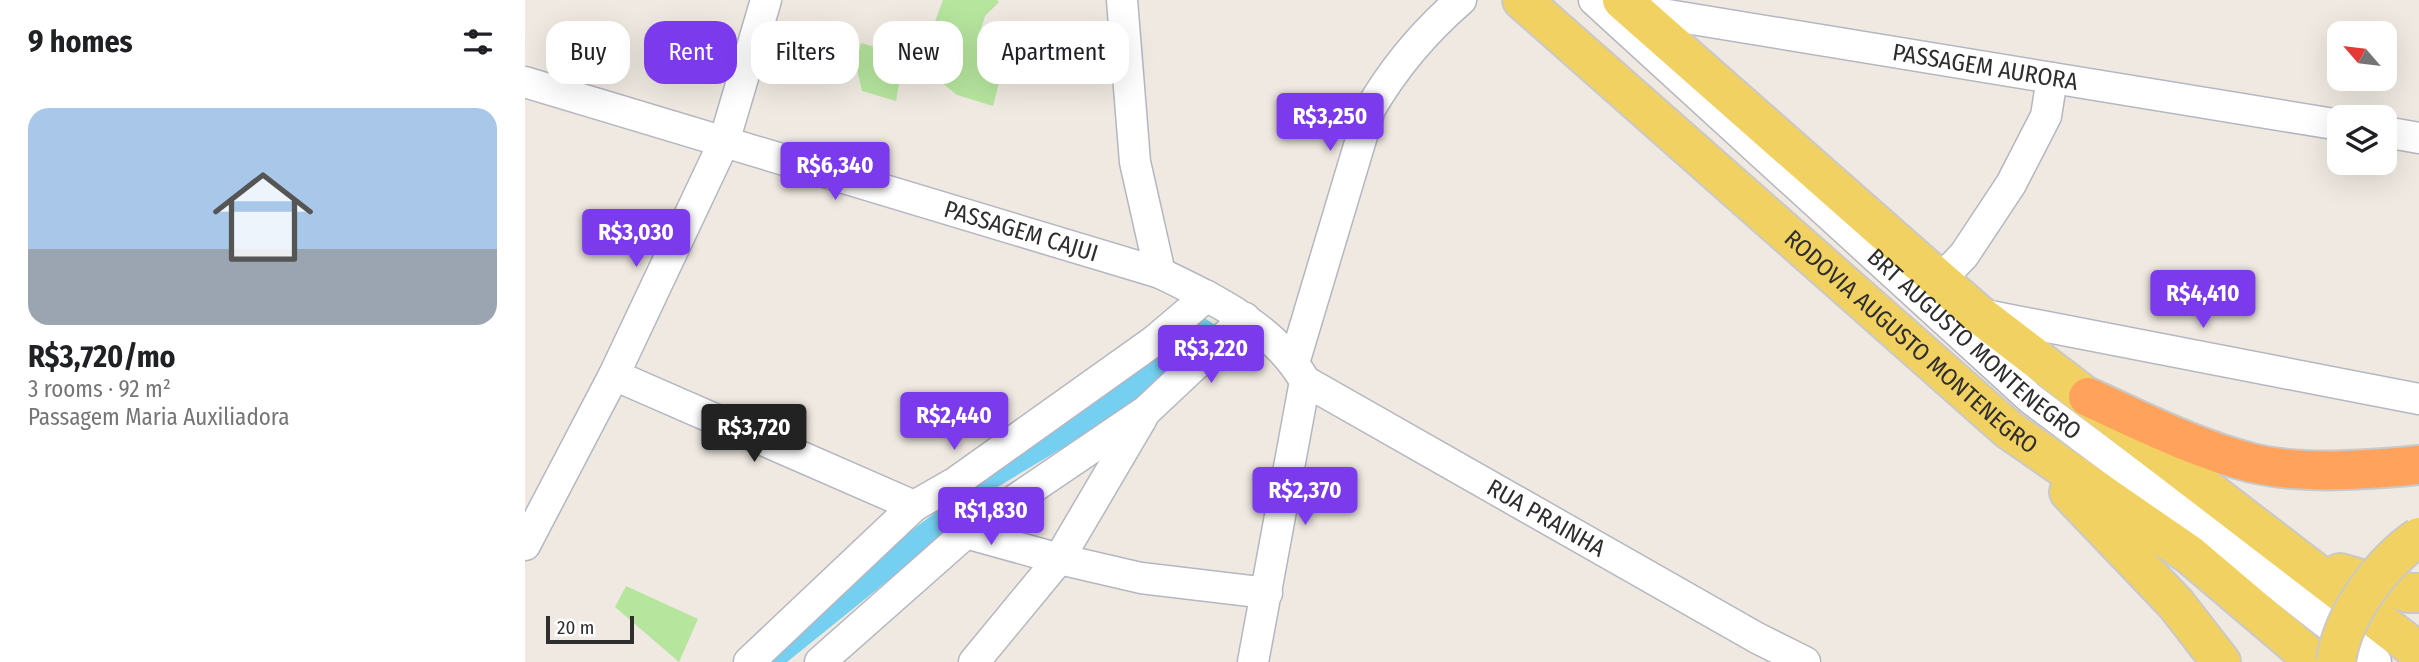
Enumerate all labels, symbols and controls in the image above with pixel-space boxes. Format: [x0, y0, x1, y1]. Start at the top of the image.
chip: Buy [546, 21, 630, 84]
chip: Rent [644, 21, 737, 84]
chip: Filters [751, 21, 859, 84]
chip: New [873, 21, 963, 84]
chip: Apartment [977, 21, 1129, 84]
north arrow [2327, 21, 2397, 91]
map controls [2327, 21, 2397, 175]
icon: filters [459, 23, 497, 61]
text: 9 homes [28, 24, 133, 60]
street label: PASSAGEM AURORA [1891, 38, 2080, 96]
pin: R$3,250 [1265, 94, 1395, 153]
text: R$3,250 [1293, 102, 1367, 130]
button: layers [2327, 105, 2397, 175]
pin: R$6,340 [770, 142, 900, 202]
text: R$6,340 [797, 151, 873, 179]
icon: home [200, 154, 326, 280]
street label: PASSAGEM CAJUI [941, 195, 1101, 268]
pin: R$3,030 [571, 210, 701, 269]
text: R$3,030 [598, 218, 674, 246]
street label: RODOVIA AUGUSTO MONTENEGRO [1779, 224, 2043, 459]
street label: BRT AUGUSTO MONTENEGRO [1862, 243, 2087, 445]
pin: R$4,410 [2138, 270, 2268, 330]
text: R$4,410 [2166, 279, 2240, 307]
pin: R$3,220 [1146, 326, 1276, 385]
text: R$3,220 [1174, 334, 1248, 362]
text: R$3,720/mo [28, 339, 176, 375]
text: 3 rooms · 92 m² [28, 375, 171, 403]
pin: R$2,440 [889, 392, 1019, 452]
text: R$2,440 [916, 401, 992, 429]
text: Passagem Maria Auxiliadora [28, 403, 289, 431]
pin: R$3,720 [689, 405, 819, 464]
text: R$3,720 [717, 413, 791, 441]
pin: R$2,370 [1240, 468, 1370, 527]
street label: RUA PRAINHA [1482, 473, 1610, 563]
text: R$2,370 [1268, 476, 1342, 504]
pin: R$1,830 [926, 488, 1056, 547]
text: R$1,830 [954, 496, 1028, 524]
scale bar [546, 613, 633, 645]
text: 20 m [557, 616, 594, 639]

